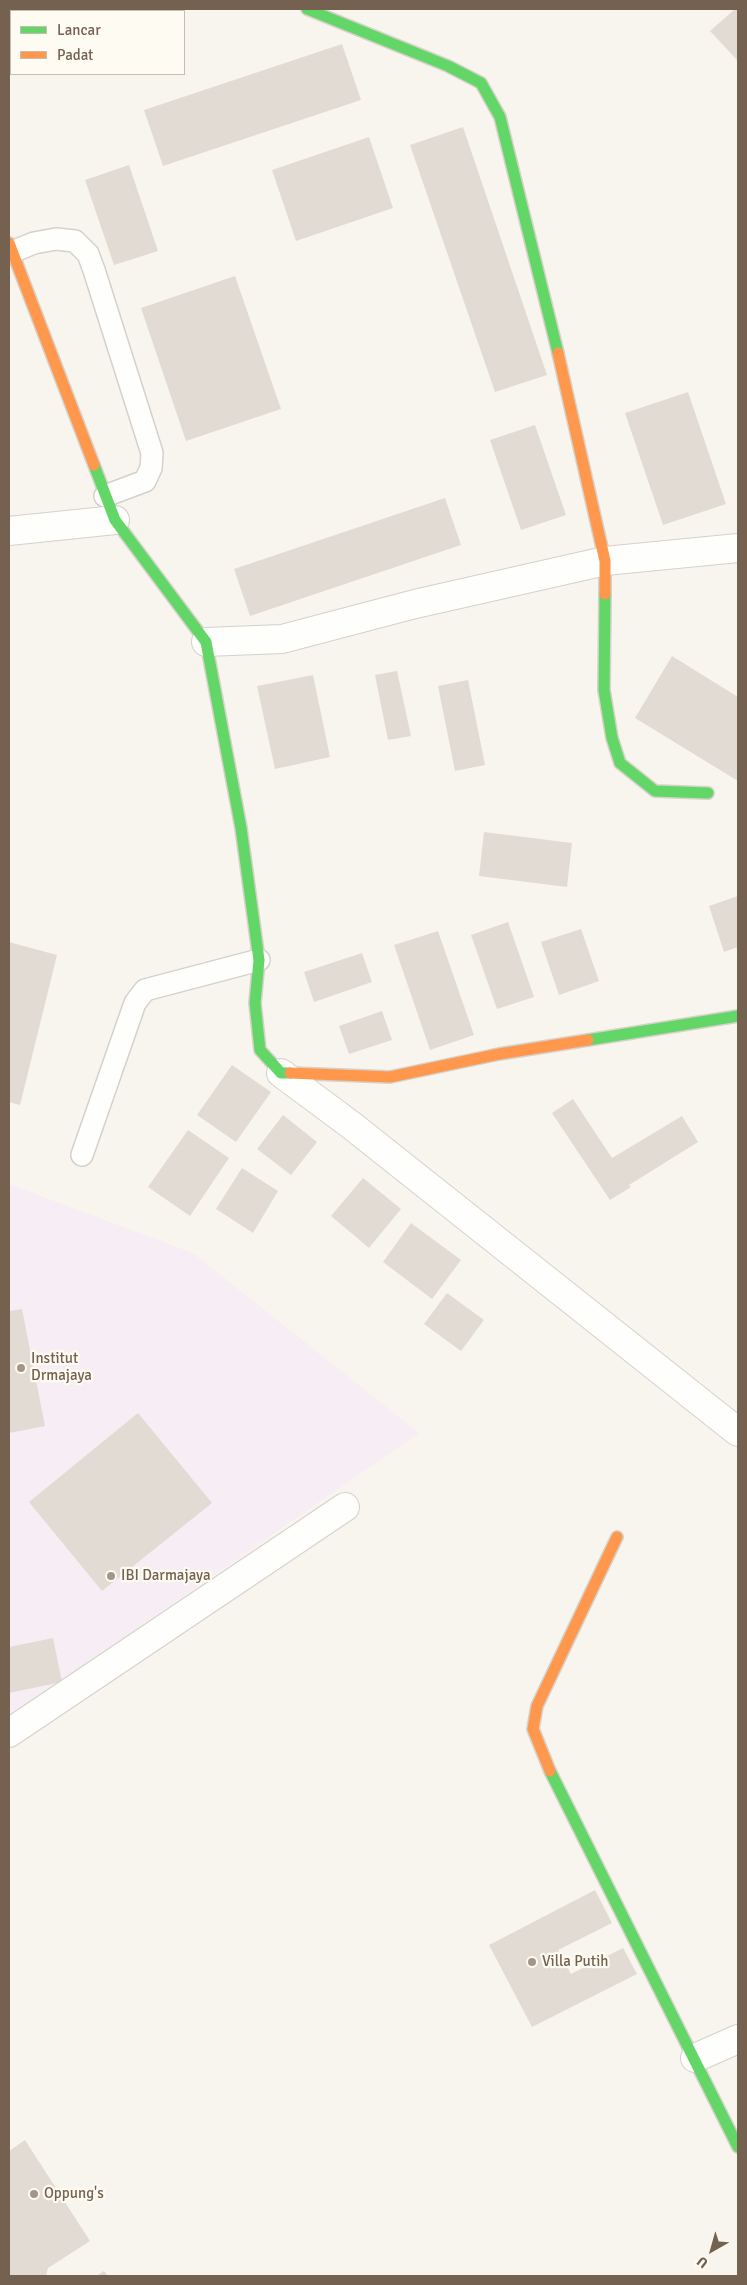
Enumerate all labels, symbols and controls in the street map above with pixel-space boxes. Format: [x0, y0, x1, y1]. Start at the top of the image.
legend [10, 10, 185, 75]
text: Lancar [57, 21, 101, 39]
text: Padat [57, 46, 93, 64]
place label: Institut Drmajaya [31, 1350, 92, 1385]
marker: Institut Drmajaya [15, 1362, 27, 1374]
place label: IBI Darmajaya [121, 1567, 210, 1585]
marker: IBI Darmajaya [105, 1570, 117, 1582]
place label: Villa Putih [542, 1953, 608, 1971]
marker: Villa Putih [526, 1956, 538, 1968]
place label: Oppung's [44, 2185, 104, 2203]
marker: Oppung's [28, 2188, 40, 2200]
north arrow [687, 2225, 737, 2275]
text: U [694, 2253, 711, 2272]

